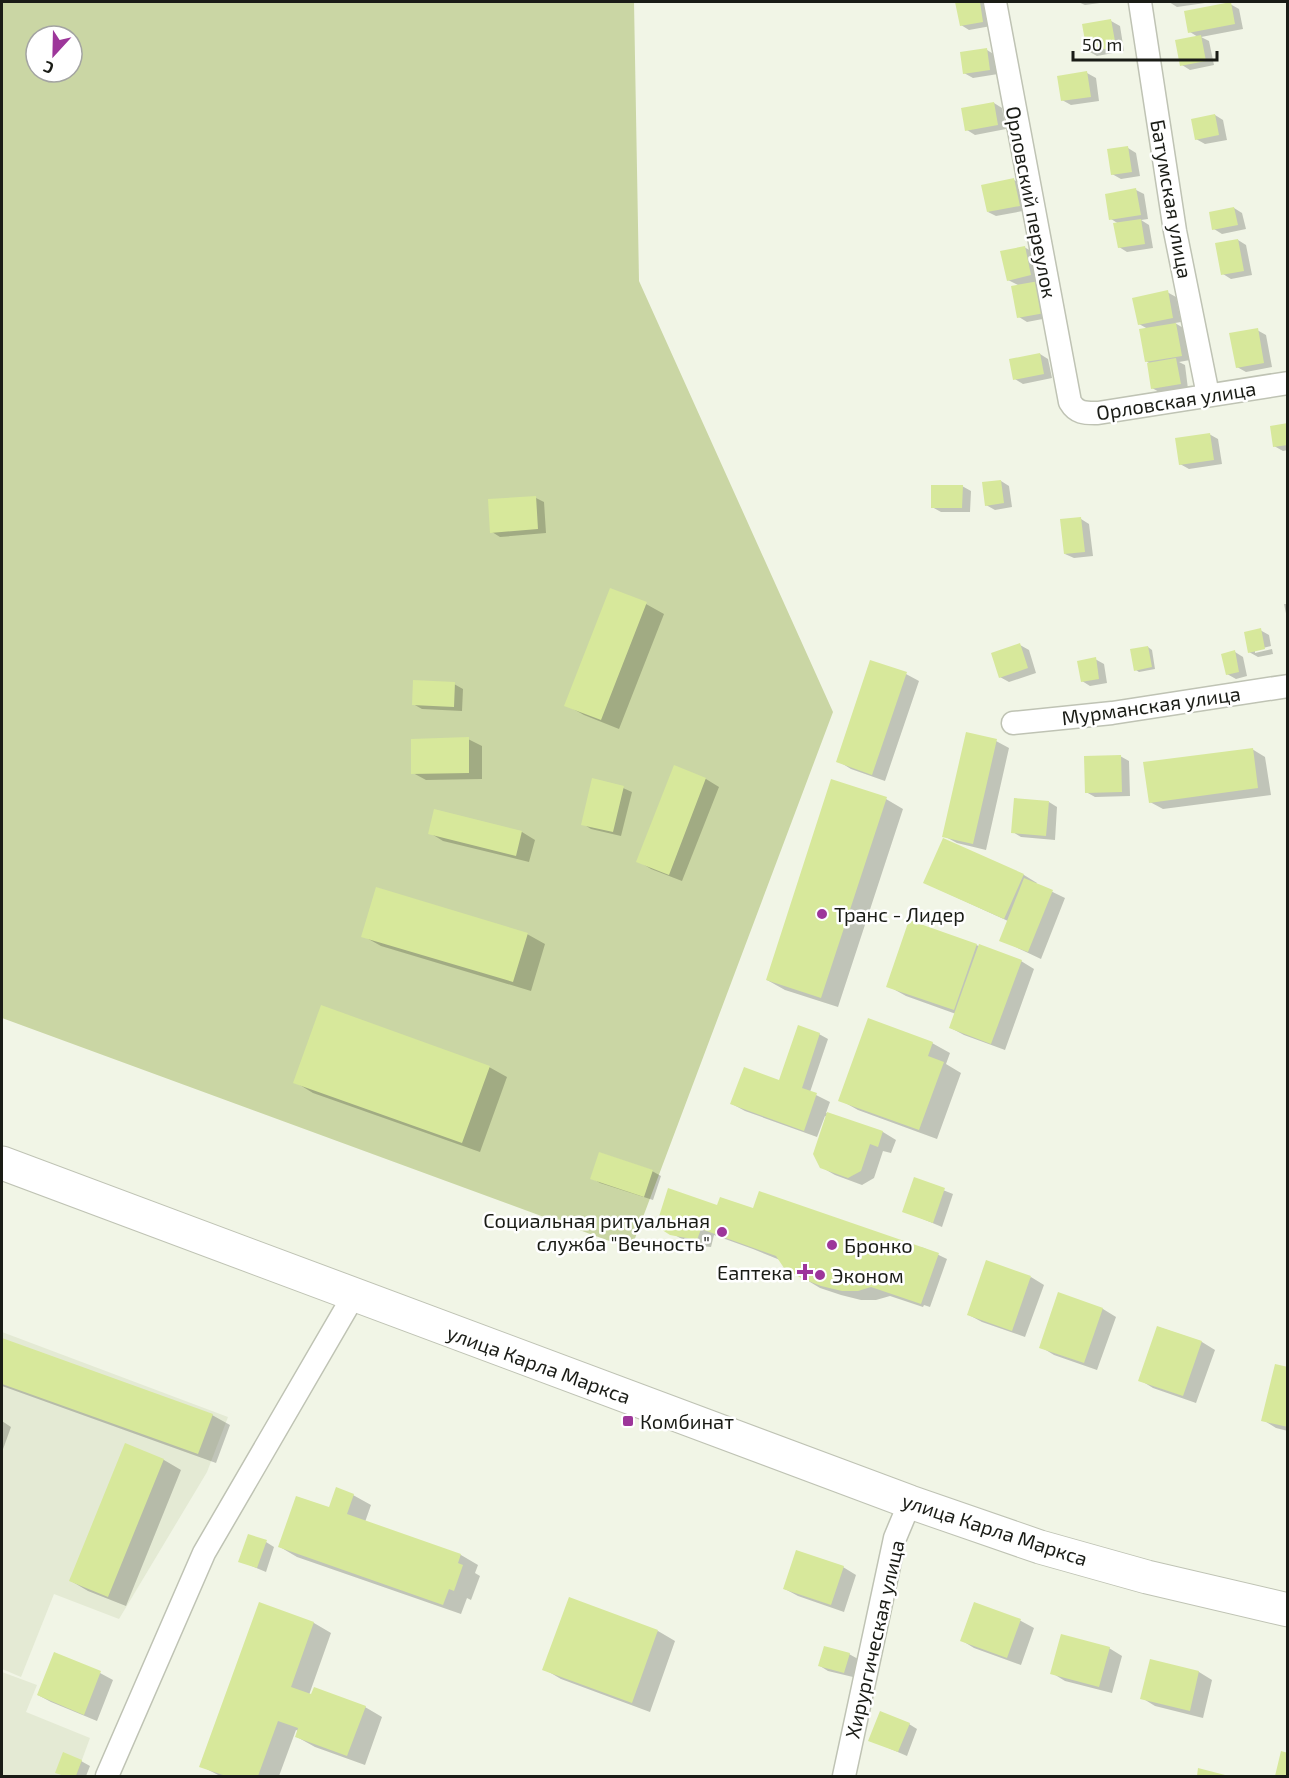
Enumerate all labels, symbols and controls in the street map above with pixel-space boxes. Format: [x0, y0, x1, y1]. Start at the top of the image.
north arrow [24, 24, 84, 84]
scale bar [1073, 24, 1217, 62]
text: 50 m [1082, 33, 1122, 55]
text: С [40, 58, 56, 79]
street label: Орловский переулок [1001, 104, 1062, 301]
street label: Батумская улица [1145, 118, 1198, 281]
street label: Орловская улица [1094, 376, 1258, 425]
street label: Мурманская улица [1060, 681, 1242, 730]
place label: Транс - Лидер [834, 902, 965, 926]
marker: Транс - Лидер [815, 907, 829, 921]
place label: Социальная ритуальная служба "Вечность" [483, 1208, 710, 1256]
marker: Социальная ритуальная служба "Вечность" [715, 1225, 729, 1239]
place label: Бронко [844, 1233, 913, 1257]
marker: Бронко [825, 1238, 839, 1252]
place label: Еаптека [717, 1260, 793, 1284]
place label: Эконом [832, 1263, 904, 1287]
marker: Еаптека [798, 1265, 812, 1279]
marker: Эконом [813, 1268, 827, 1282]
street label: улица Карла Маркса [444, 1320, 634, 1409]
place label: Комбинат [640, 1409, 734, 1433]
marker: Комбинат [621, 1414, 635, 1428]
street label: улица Карла Маркса [899, 1488, 1091, 1571]
street label: Хирургическая улица [839, 1537, 910, 1741]

